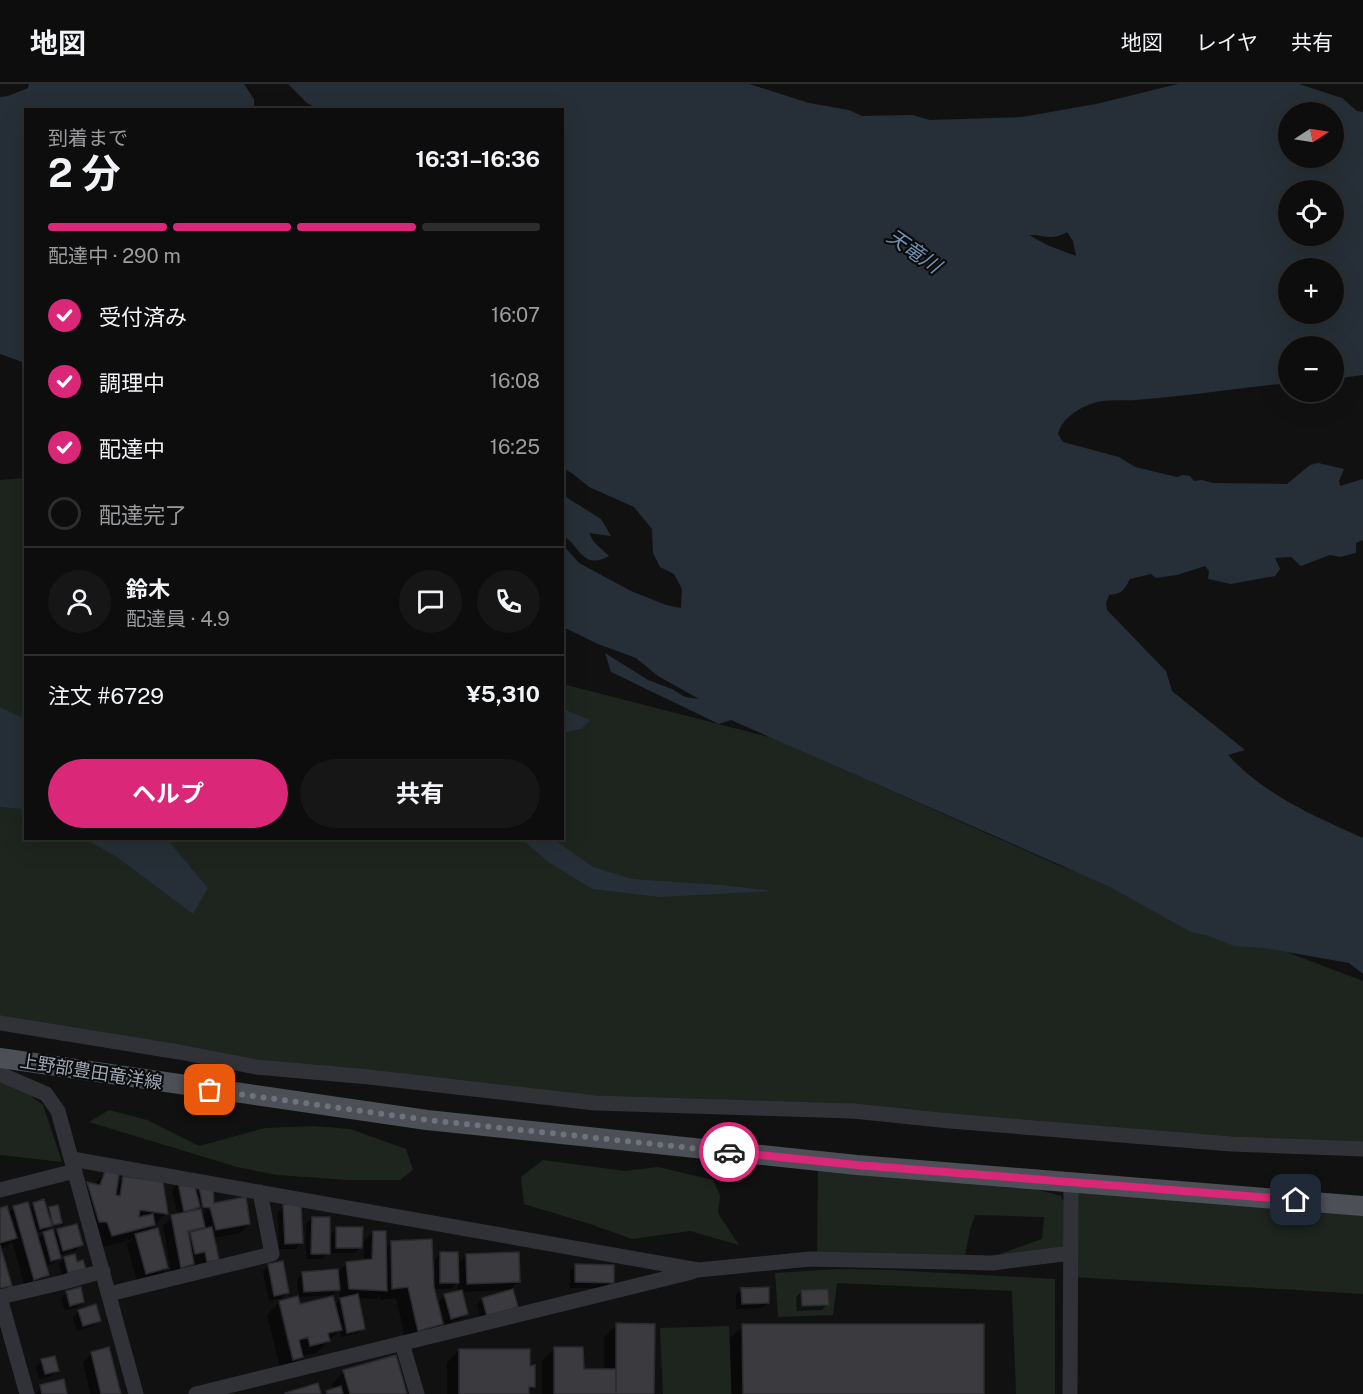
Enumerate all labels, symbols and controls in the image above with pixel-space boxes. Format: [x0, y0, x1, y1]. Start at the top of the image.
text: 地図 [30, 26, 86, 59]
text: 地図 [1121, 30, 1163, 55]
text: レイヤ [1196, 30, 1258, 55]
text: 共有 [1291, 30, 1333, 55]
north arrow [1278, 102, 1344, 168]
map controls [1278, 102, 1344, 402]
text: 到着まで [48, 126, 128, 150]
text: 16:31–16:36 [416, 146, 540, 172]
text: 2 分 [48, 150, 121, 196]
button: locate [1278, 180, 1344, 246]
water label: 天竜川 [883, 224, 947, 279]
text: 配達中 · 290 m [48, 244, 181, 268]
button: + [1278, 258, 1344, 324]
icon: check [48, 299, 81, 332]
text: 16:07 [491, 303, 540, 327]
text: 受付済み [99, 304, 187, 330]
button: − [1278, 336, 1344, 402]
icon: check [48, 365, 81, 398]
text: 16:08 [490, 369, 540, 393]
text: 調理中 [99, 370, 165, 396]
icon: check [48, 431, 81, 464]
text: 16:25 [490, 435, 540, 459]
text: 配達中 [99, 436, 165, 462]
text: 配達完了 [99, 502, 187, 528]
button: person [48, 570, 111, 633]
button: chat [399, 570, 462, 633]
button: phone [477, 570, 540, 633]
text: 鈴木 [126, 576, 170, 602]
text: 配達員 · 4.9 [126, 607, 230, 631]
text: ¥5,310 [466, 681, 540, 707]
text: 注文 #6729 [48, 683, 164, 709]
button: ヘルプ [48, 759, 288, 828]
button: 共有 [300, 759, 540, 828]
street label: 上野部豊田竜洋線 [18, 1050, 164, 1093]
pin [184, 1064, 235, 1115]
icon: bag [193, 1073, 226, 1106]
courier [699, 1122, 759, 1182]
icon: car [713, 1136, 746, 1169]
pin [1270, 1174, 1321, 1225]
icon: home [1279, 1183, 1312, 1216]

